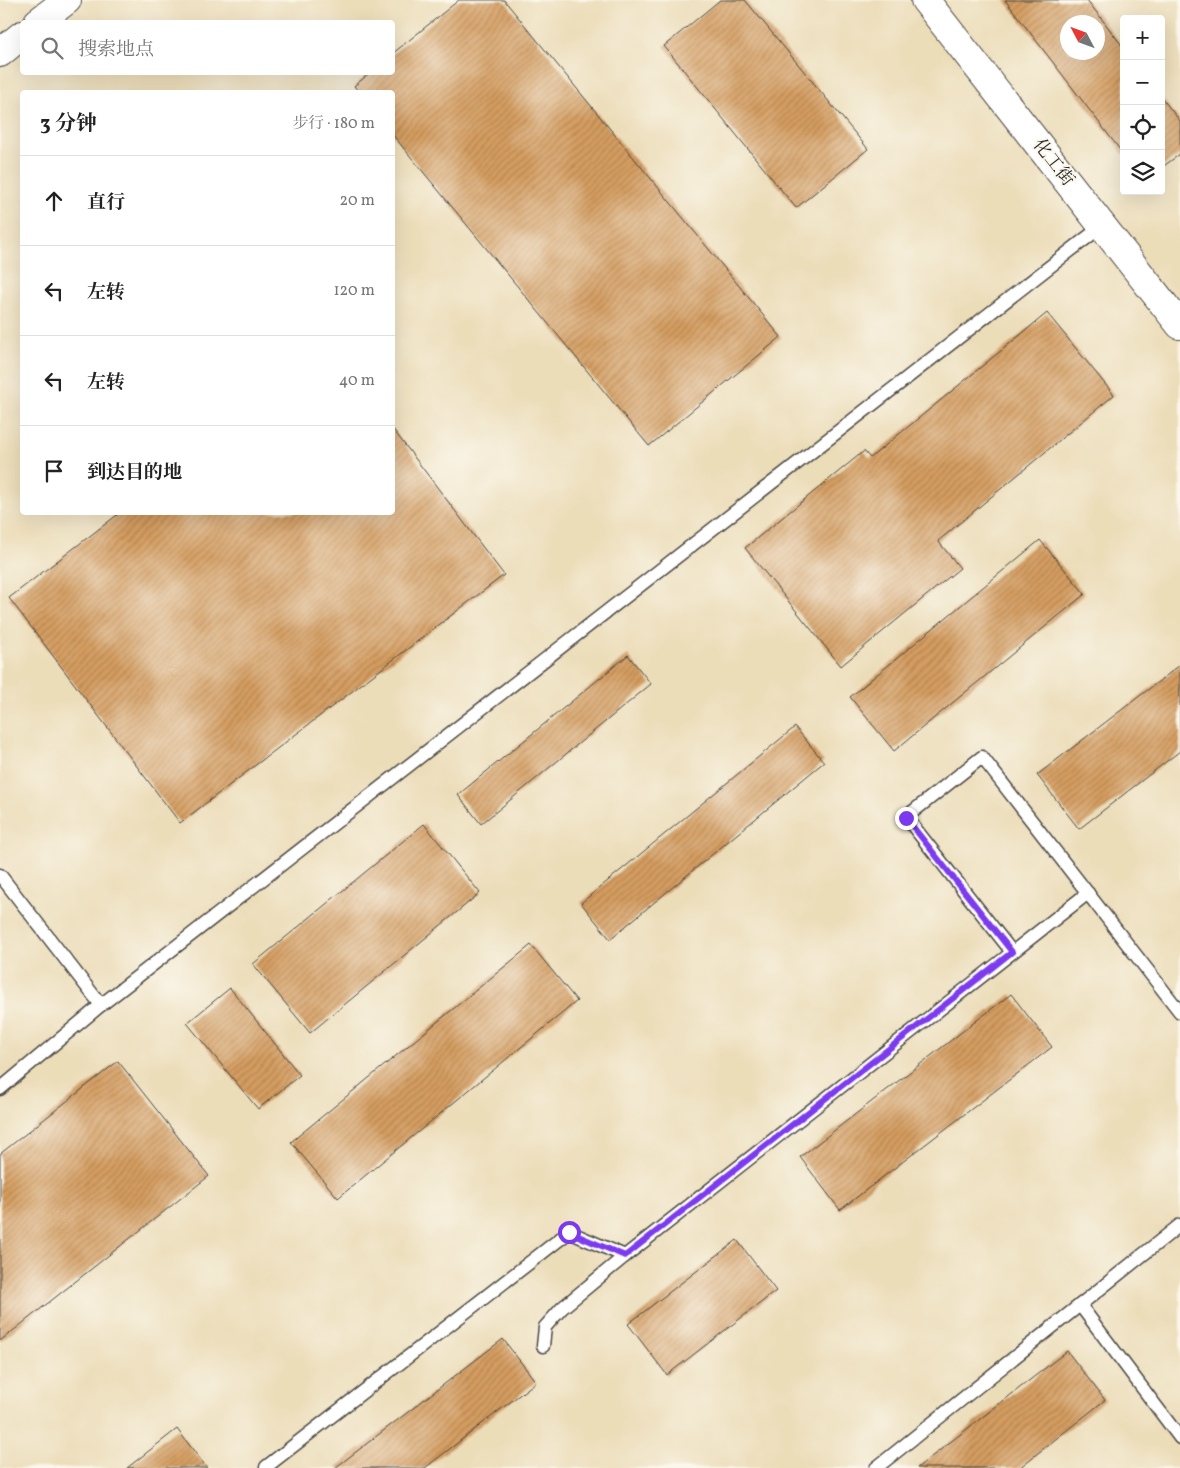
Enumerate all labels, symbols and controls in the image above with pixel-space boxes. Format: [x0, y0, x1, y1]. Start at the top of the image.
north arrow [1060, 15, 1105, 60]
map controls [1120, 15, 1165, 195]
button: + [1120, 15, 1165, 60]
search box [20, 20, 395, 75]
icon: search [38, 34, 66, 62]
text: 搜索地点 [78, 37, 154, 63]
button: − [1120, 60, 1165, 105]
button: locate [1120, 105, 1165, 150]
text: 3 分钟 [40, 110, 97, 139]
text: 步行 · 180 m [292, 113, 375, 135]
street label: 化工街 [1027, 134, 1079, 192]
button: layers [1120, 150, 1165, 195]
icon: ahead [40, 187, 68, 215]
text: 直行 [87, 190, 125, 216]
text: 20 m [340, 190, 375, 212]
icon: left [40, 277, 68, 305]
text: 左转 [87, 280, 125, 306]
text: 120 m [333, 280, 375, 302]
icon: left [40, 367, 68, 395]
text: 左转 [87, 370, 125, 396]
text: 40 m [339, 370, 375, 392]
icon: arrive [40, 457, 68, 485]
text: 到达目的地 [87, 460, 182, 486]
route end [895, 807, 918, 830]
route start [558, 1221, 581, 1244]

